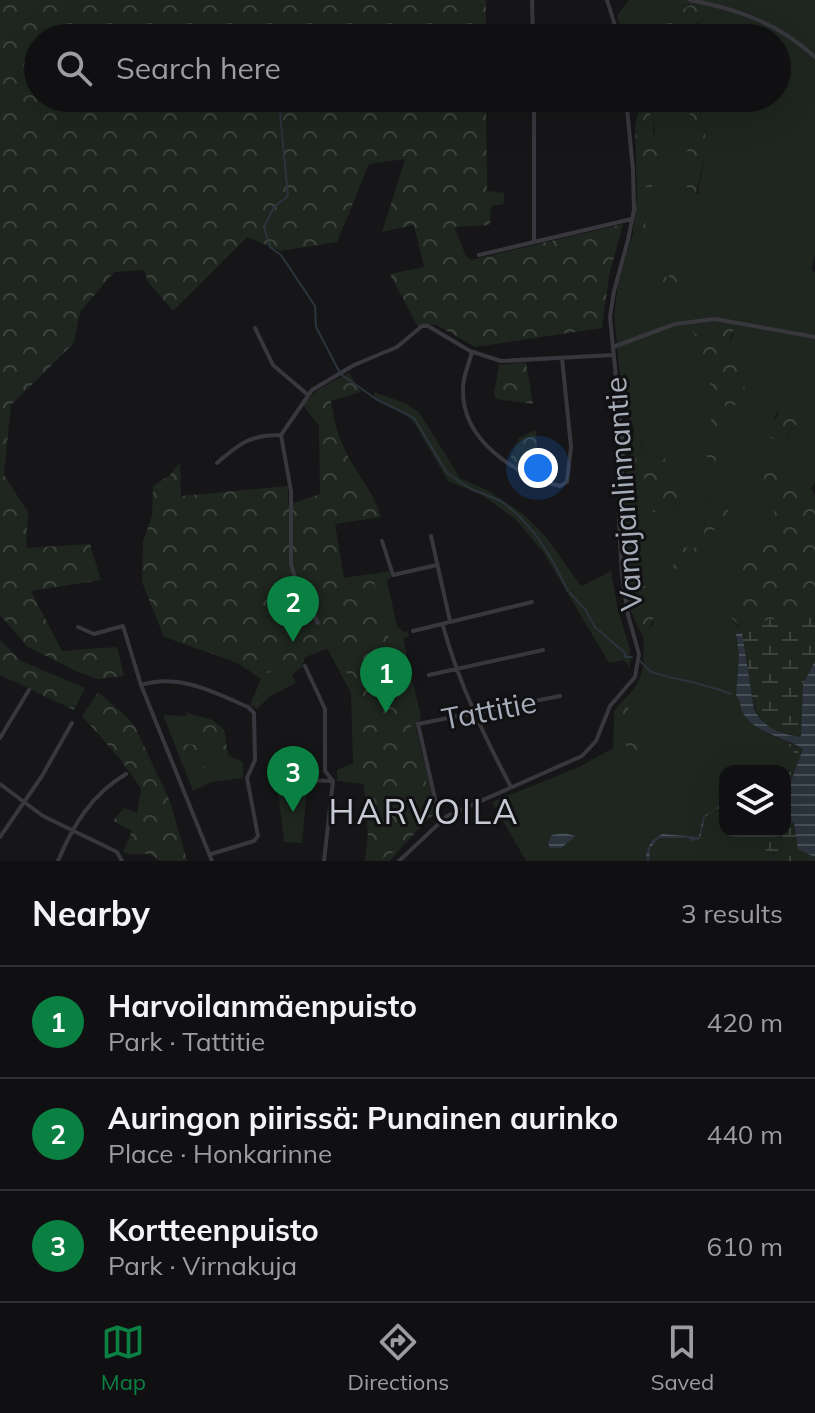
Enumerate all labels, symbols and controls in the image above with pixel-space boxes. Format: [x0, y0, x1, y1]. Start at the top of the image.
search box [24, 24, 791, 112]
icon: search [52, 46, 96, 90]
text: Search here [116, 49, 281, 87]
street label: Vanajanlinnantie [596, 376, 650, 612]
your location [518, 448, 558, 488]
pin: 2 [267, 576, 319, 642]
pin: 1 [360, 647, 412, 713]
street label: Tattitie [438, 682, 540, 738]
pin: 3 [267, 746, 319, 812]
map controls [719, 765, 791, 837]
button: layers [719, 765, 791, 837]
district label: HARVOILA [328, 790, 520, 833]
text: Nearby [32, 892, 150, 935]
text: 3 results [681, 897, 783, 930]
text: Harvoilanmäenpuisto [108, 987, 417, 1025]
text: 1 [50, 1006, 66, 1039]
text: 420 m [707, 1006, 783, 1039]
text: Park · Tattitie [108, 1025, 265, 1058]
text: Auringon piirissä: Punainen aurinko [108, 1099, 618, 1137]
text: 2 [50, 1118, 66, 1151]
text: 440 m [707, 1118, 783, 1151]
text: Place · Honkarinne [108, 1137, 332, 1170]
text: Kortteenpuisto [108, 1211, 319, 1249]
text: 3 [50, 1230, 66, 1263]
text: 610 m [707, 1230, 783, 1263]
text: Park · Virnakuja [108, 1249, 297, 1282]
tab: Map [101, 1320, 146, 1396]
tab: Directions [348, 1320, 449, 1396]
tab: Saved [651, 1320, 714, 1396]

